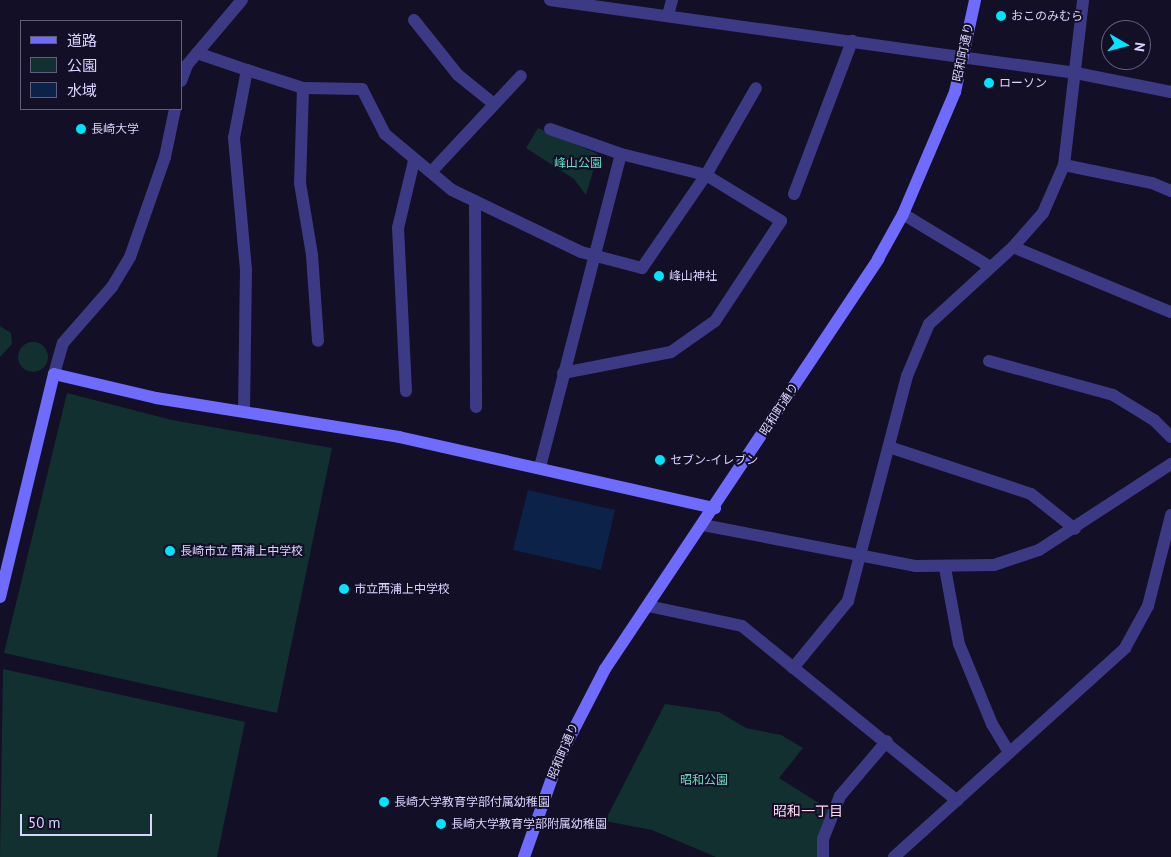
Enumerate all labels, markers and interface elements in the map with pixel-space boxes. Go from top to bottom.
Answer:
place label: おこのみむら [1011,9,1083,23]
marker: おこのみむら [995,10,1007,22]
legend [20,20,182,110]
north arrow [1101,20,1151,70]
street label: 昭和町通り [950,21,976,83]
text: 道路 [67,31,97,50]
text: N [1130,41,1149,53]
text: 公園 [67,56,97,75]
place label: ローソン [999,76,1047,90]
marker: ローソン [983,77,995,89]
text: 水域 [67,81,97,100]
place label: 長崎大学 [91,122,139,136]
marker: 長崎大学 [75,123,87,135]
park label: 峰山公園 [554,156,602,170]
place label: 峰山神社 [669,269,717,283]
marker: 峰山神社 [653,270,665,282]
street label: 昭和町通り [757,380,801,438]
place label: セブン-イレブン [670,453,758,467]
marker: セブン-イレブン [654,454,666,466]
place label: 長崎市立 西浦上中学校 [180,544,303,558]
marker: 長崎市立 西浦上中学校 [164,545,176,557]
place label: 市立西浦上中学校 [354,582,450,596]
marker: 市立西浦上中学校 [338,583,350,595]
street label: 昭和町通り [545,721,581,781]
park label: 昭和公園 [680,773,728,787]
place label: 長崎大学教育学部付属幼稚園 [394,795,550,809]
marker: 長崎大学教育学部付属幼稚園 [378,796,390,808]
district label: 昭和一丁目 [773,803,843,819]
scale bar [22,804,155,836]
text: 50 m [28,813,61,832]
place label: 長崎大学教育学部附属幼稚園 [451,817,607,831]
marker: 長崎大学教育学部附属幼稚園 [435,818,447,830]

